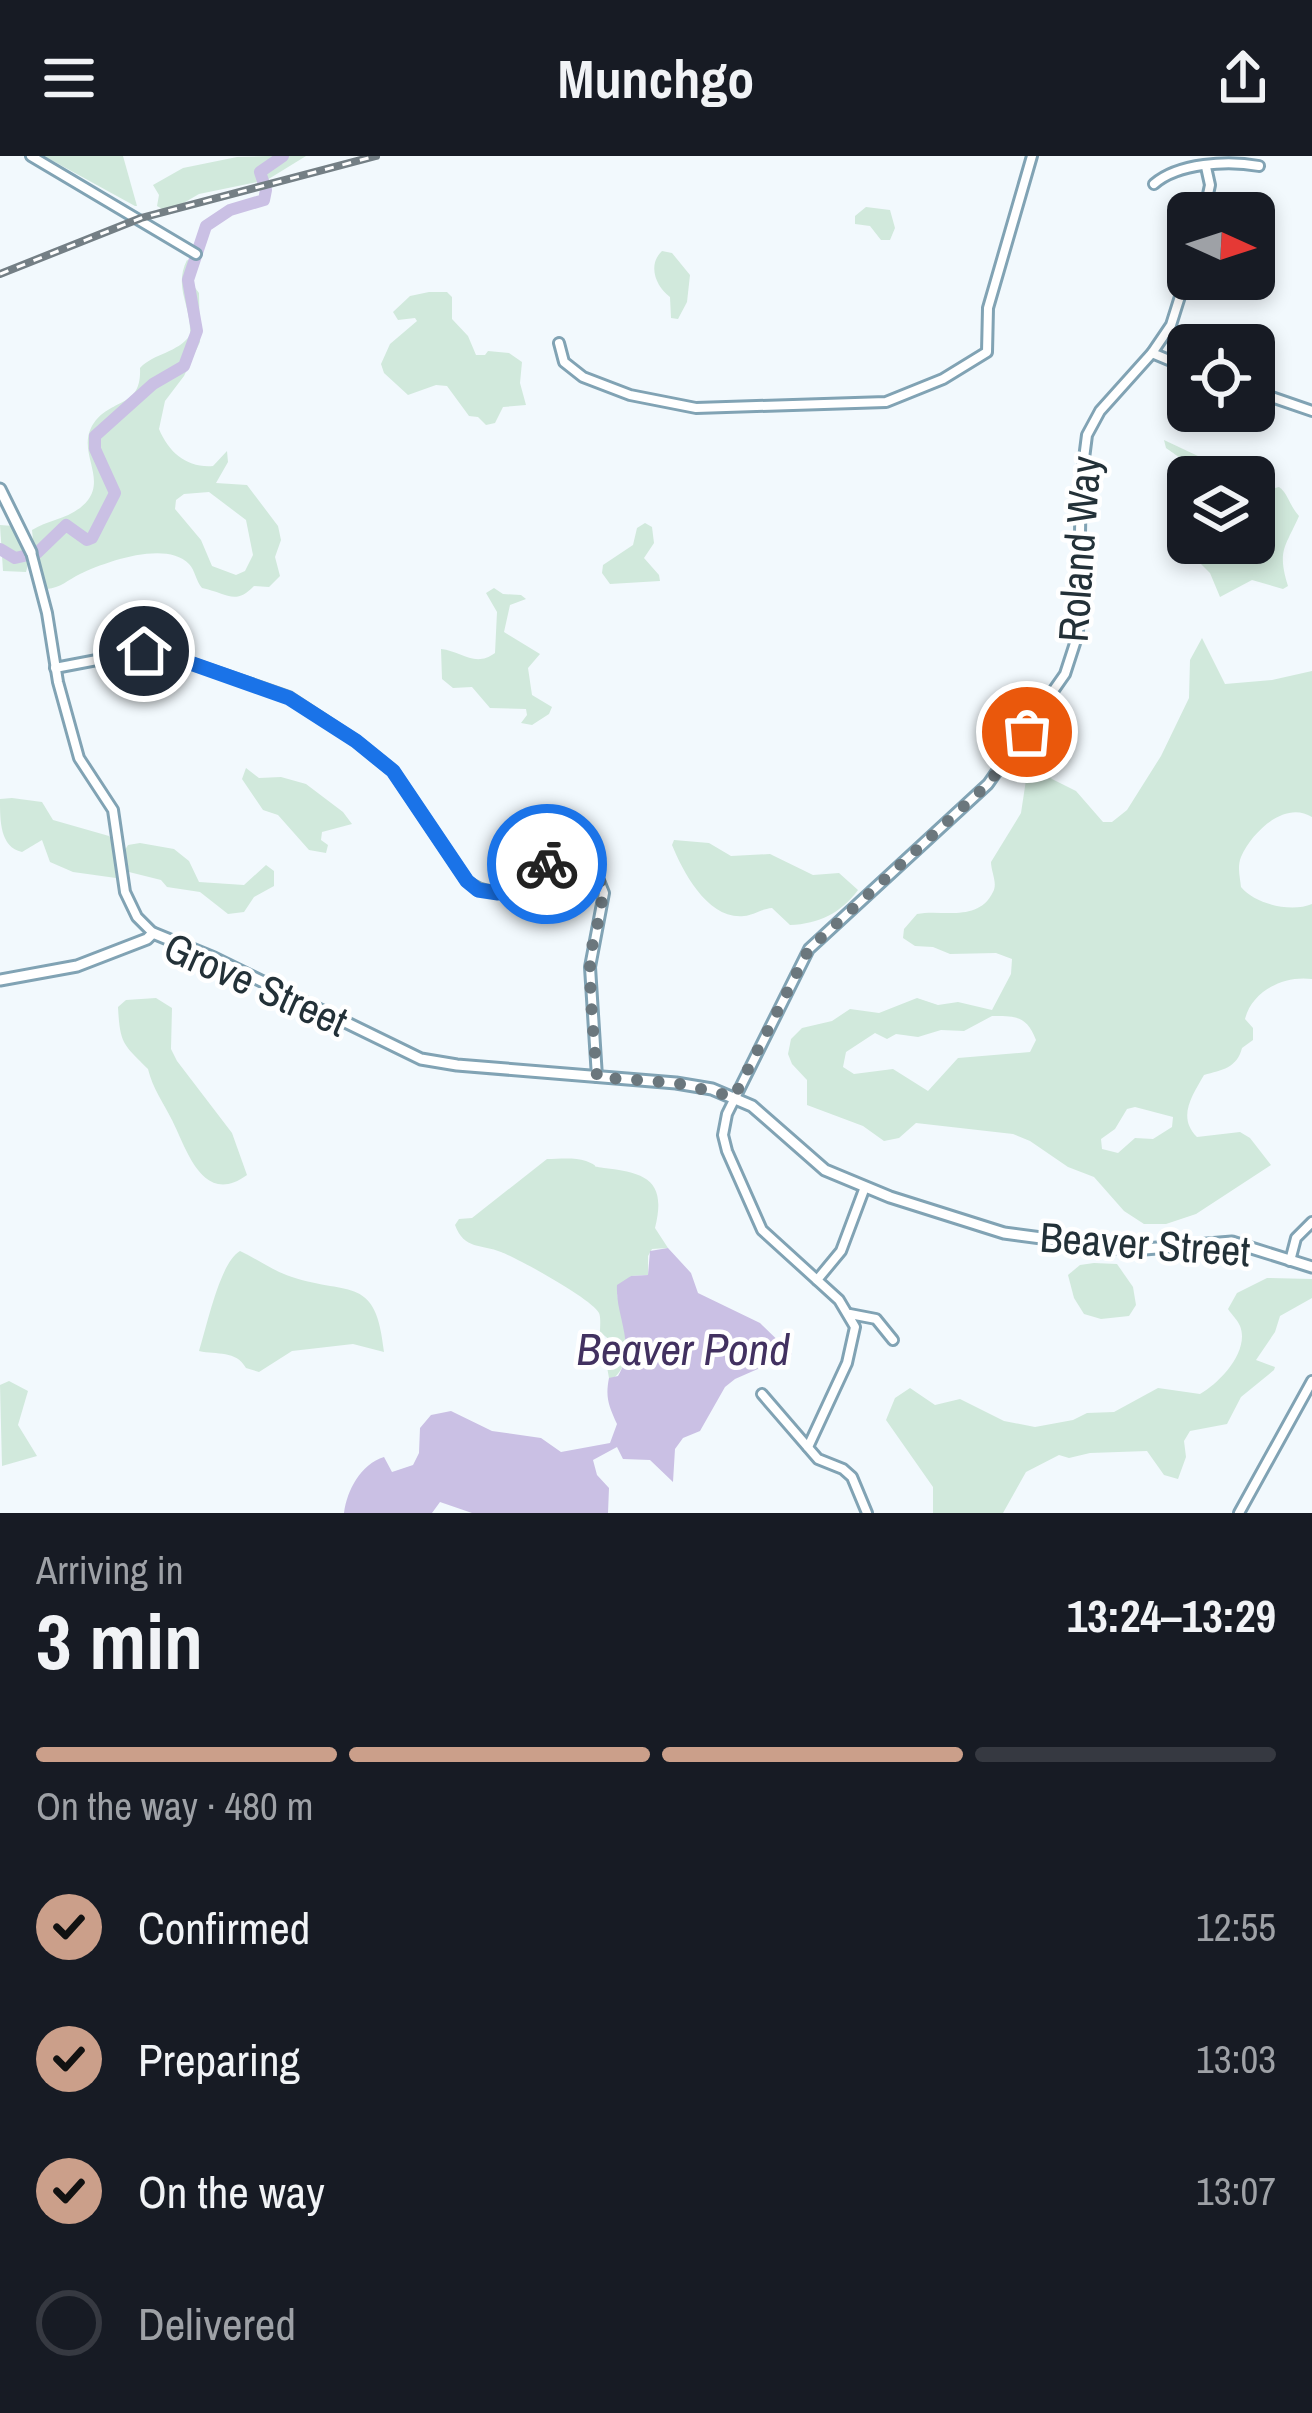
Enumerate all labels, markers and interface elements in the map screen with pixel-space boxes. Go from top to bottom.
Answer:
text: Munchgo [558,42,754,115]
icon: menu [36,45,102,111]
icon: share [1210,45,1276,111]
north arrow [1167,192,1275,300]
map controls [1167,192,1275,564]
button: locate [1167,324,1275,432]
street label: Roland Way [1045,454,1113,644]
button: layers [1167,456,1275,564]
pin [93,600,195,702]
icon: home [111,618,177,684]
pin [976,681,1078,783]
icon: bag [994,699,1060,765]
courier [487,804,607,924]
icon: bike [514,831,580,897]
street label: Grove Street [155,919,357,1049]
street label: Beaver Street [1038,1209,1252,1279]
water label: Beaver Pond [576,1318,790,1379]
text: Arriving in [36,1544,184,1596]
text: 13:24–13:29 [1067,1585,1276,1646]
text: 3 min [36,1588,203,1693]
text: On the way · 480 m [36,1780,313,1832]
icon: check [36,1894,102,1960]
text: Confirmed [138,1897,310,1958]
text: 12:55 [1196,1901,1276,1953]
icon: check [36,2026,102,2092]
text: Preparing [138,2029,300,2090]
text: 13:03 [1196,2033,1276,2085]
icon: check [36,2158,102,2224]
text: On the way [138,2161,325,2222]
text: 13:07 [1196,2165,1276,2217]
text: Delivered [138,2293,296,2354]

